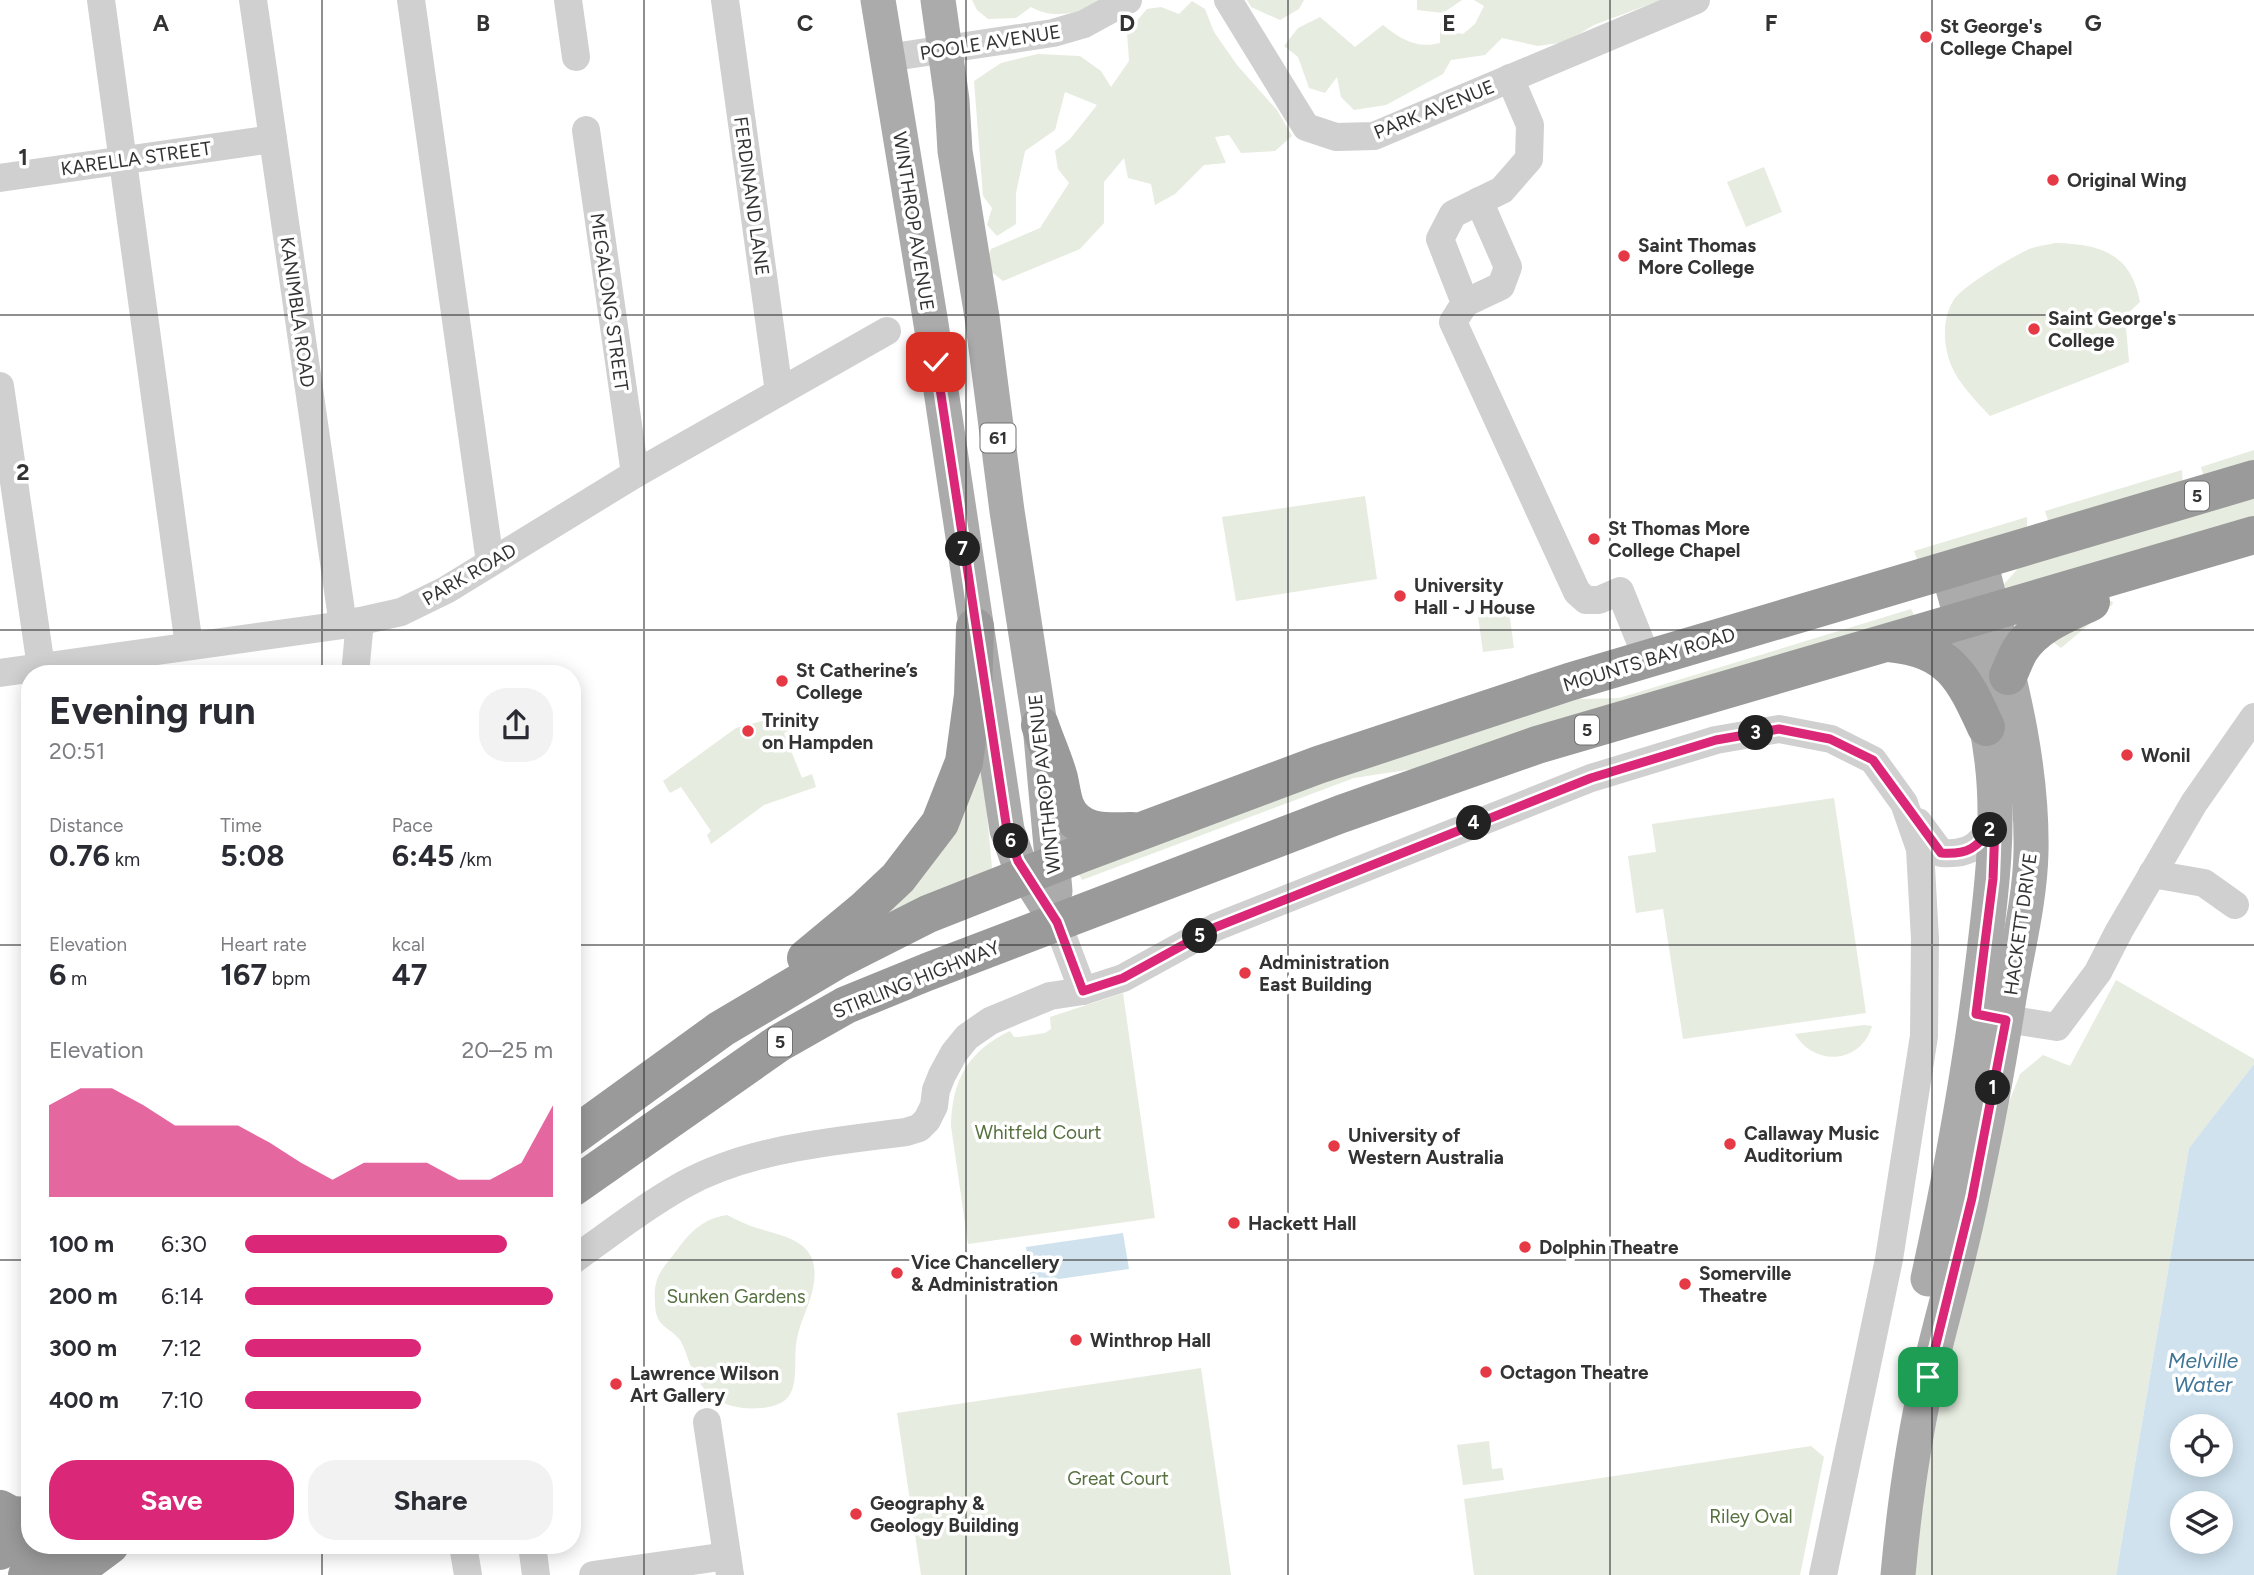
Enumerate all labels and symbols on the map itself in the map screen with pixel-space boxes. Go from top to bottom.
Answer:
text: A [153,9,170,37]
text: B [476,9,490,37]
text: C [797,9,814,37]
text: D [1119,9,1135,37]
text: E [1442,9,1456,37]
text: F [1765,9,1778,37]
text: G [2084,9,2102,37]
place label: St George's College Chapel [1940,15,2073,60]
street label: POOLE AVENUE [918,20,1062,65]
marker: St George's College Chapel [1918,29,1934,45]
street label: PARK AVENUE [1371,75,1498,144]
street label: FERDINAND LANE [729,115,774,277]
street label: WINTHROP AVENUE [888,130,939,312]
street label: KARELLA STREET [59,136,213,180]
text: 1 [18,143,28,171]
place label: Original Wing [2067,169,2187,192]
marker: Original Wing [2045,172,2061,188]
street label: MEGALONG STREET [586,212,633,393]
place label: Saint Thomas More College [1638,234,1756,279]
street label: KANIMBLA ROAD [276,235,319,389]
marker: Saint Thomas More College [1616,248,1632,264]
place label: Saint George's College [2048,307,2176,352]
marker: Saint George's College [2026,321,2042,337]
pin [906,332,966,392]
road number: 61 [981,424,1016,452]
text: 2 [16,458,30,486]
road number: 5 [2185,482,2209,510]
place label: St Thomas More College Chapel [1608,517,1750,562]
marker: St Thomas More College Chapel [1586,531,1602,547]
pin: 7 [946,532,981,566]
street label: PARK ROAD [418,538,520,611]
place label: University Hall - J House [1414,574,1535,619]
marker: University Hall - J House [1392,588,1408,604]
street label: MOUNTS BAY ROAD [1560,622,1738,697]
place label: St Catherine’s College [796,659,918,704]
marker: St Catherine’s College [774,673,790,689]
street label: WINTHROP AVENUE [1024,693,1065,875]
place label: Trinity on Hampden [762,709,873,754]
road number: 5 [1575,716,1599,744]
pin: 3 [1738,716,1774,750]
marker: Trinity on Hampden [740,723,756,739]
place label: Wonil [2141,744,2190,767]
marker: Wonil [2119,747,2135,763]
pin: 4 [1456,806,1492,840]
pin: 2 [1972,812,2008,848]
pin: 6 [993,824,1028,858]
street label: HACKETT DRIVE [1999,851,2042,997]
pin: 5 [1182,918,1218,954]
street label: STIRLING HIGHWAY [829,935,1003,1023]
place label: Administration East Building [1259,951,1389,996]
marker: Administration East Building [1237,965,1253,981]
road number: 5 [768,1028,792,1056]
pin: 1 [1976,1070,2010,1106]
park label: Whitfeld Court [975,1121,1101,1144]
place label: Callaway Music Auditorium [1744,1122,1879,1167]
place label: University of Western Australia [1348,1124,1504,1169]
marker: Callaway Music Auditorium [1722,1136,1738,1152]
marker: University of Western Australia [1326,1138,1342,1154]
place label: Hackett Hall [1248,1212,1357,1235]
marker: Hackett Hall [1226,1215,1242,1231]
place label: Dolphin Theatre [1539,1236,1679,1259]
marker: Dolphin Theatre [1517,1239,1533,1255]
place label: Vice Chancellery & Administration [911,1251,1060,1296]
place label: Somerville Theatre [1699,1262,1792,1307]
marker: Vice Chancellery & Administration [889,1265,905,1281]
marker: Somerville Theatre [1677,1276,1693,1292]
park label: Sunken Gardens [666,1285,806,1308]
place label: Winthrop Hall [1090,1329,1211,1352]
marker: Winthrop Hall [1068,1332,1084,1348]
pin [1898,1347,1958,1407]
water label: Melville Water [2168,1348,2239,1397]
place label: Octagon Theatre [1500,1361,1649,1384]
place label: Lawrence Wilson Art Gallery [630,1362,779,1407]
marker: Octagon Theatre [1478,1364,1494,1380]
marker: Lawrence Wilson Art Gallery [608,1376,624,1392]
park label: Great Court [1067,1467,1169,1490]
place label: Geography & Geology Building [870,1492,1019,1537]
park label: Riley Oval [1709,1505,1793,1528]
marker: Geography & Geology Building [848,1506,864,1522]

